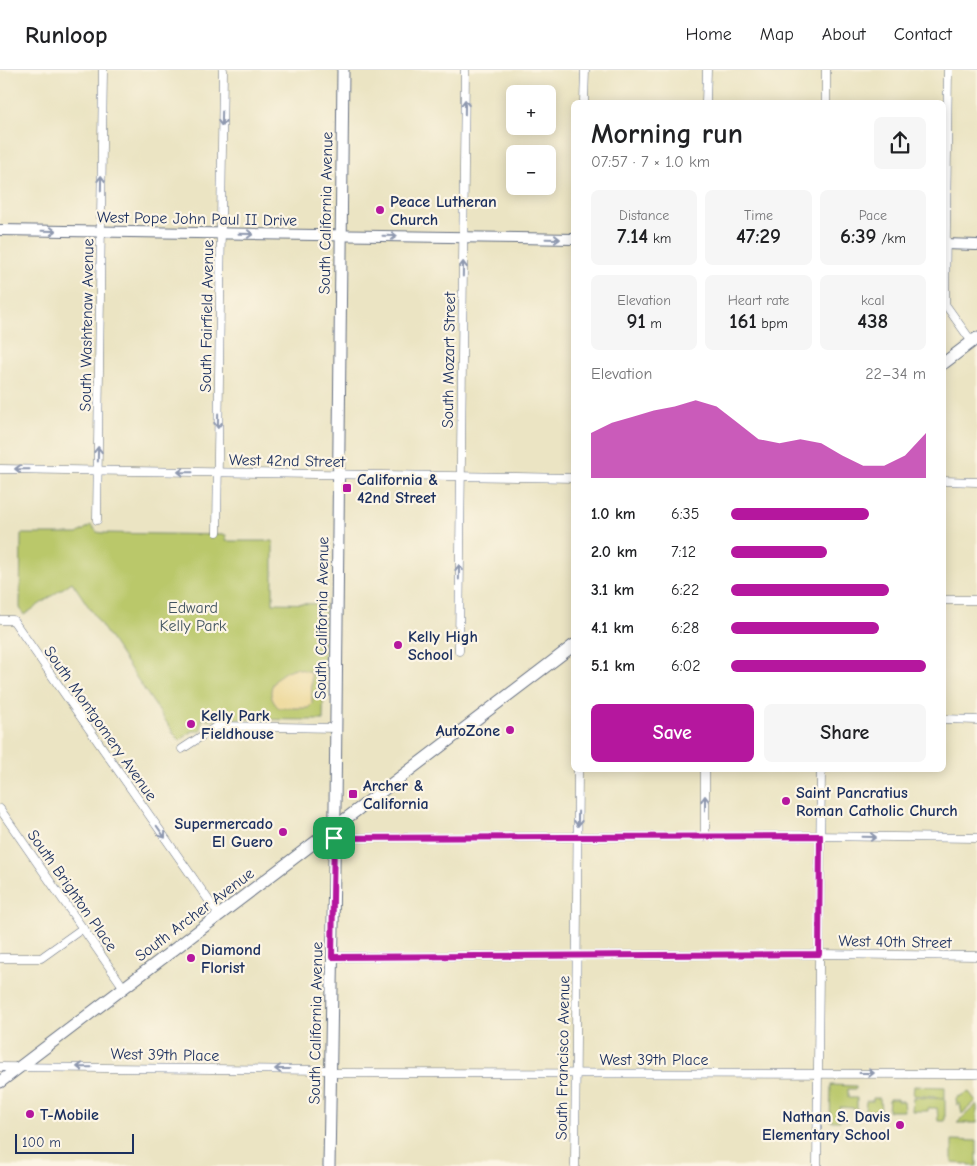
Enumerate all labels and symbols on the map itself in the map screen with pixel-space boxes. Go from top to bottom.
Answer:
one-way arrow [460,99,470,115]
one-way arrow [217,110,227,126]
street label: South California Avenue [316,131,336,295]
one-way arrow [97,175,106,191]
place label: Peace Lutheran Church [390,193,497,229]
marker: Peace Lutheran Church [374,204,386,216]
street label: West Pope John Paul II Drive [97,208,297,230]
one-way arrow [40,226,56,236]
one-way arrow [238,229,254,239]
one-way arrow [382,231,398,241]
one-way arrow [544,234,560,244]
street label: South Washtenaw Avenue [76,238,98,412]
street label: South Fairfield Avenue [197,240,217,393]
one-way arrow [458,261,468,278]
street label: South Mozart Street [439,291,459,428]
one-way arrow [214,413,223,429]
one-way arrow [93,446,103,462]
street label: West 42nd Street [229,451,346,471]
one-way arrow [15,465,31,474]
one-way arrow [177,467,194,477]
place label: California & 42nd Street [357,471,438,507]
marker: California & 42nd Street [341,482,353,494]
street label: South California Avenue [312,536,332,700]
one-way arrow [455,564,464,580]
park label: Edward Kelly Park [159,599,227,635]
place label: Kelly High School [408,628,478,664]
marker: Kelly High School [392,639,404,651]
street label: South Montgomery Avenue [40,643,160,804]
place label: Kelly Park Fieldhouse [201,707,274,743]
marker: Kelly Park Fieldhouse [185,718,197,730]
place label: AutoZone [436,722,500,740]
marker: AutoZone [504,724,516,736]
place label: Archer & California [363,777,429,813]
place label: Saint Pancratius Roman Catholic Church [796,784,958,820]
marker: Archer & California [347,788,359,800]
marker: Saint Pancratius Roman Catholic Church [780,795,792,807]
one-way arrow [700,796,710,812]
one-way arrow [573,810,583,826]
place label: Supermercado El Guero [175,815,273,851]
pin [313,817,355,859]
one-way arrow [156,825,166,839]
street label: South Brighton Place [23,826,121,955]
marker: Supermercado El Guero [277,826,289,838]
one-way arrow [860,832,877,842]
street label: South Archer Avenue [132,864,257,965]
street label: West 40th Street [838,932,952,952]
place label: Diamond Florist [201,941,261,977]
street label: South California Avenue [306,941,326,1105]
marker: Diamond Florist [185,952,197,964]
street label: South Francisco Avenue [553,976,573,1140]
street label: West 39th Place [110,1045,220,1065]
street label: West 39th Place [600,1051,708,1069]
one-way arrow [76,1062,92,1072]
one-way arrow [274,1064,290,1074]
one-way arrow [858,1068,875,1078]
place label: T-Mobile [40,1106,99,1124]
marker: T-Mobile [24,1108,36,1120]
place label: Nathan S. Davis Elementary School [762,1108,890,1144]
marker: Nathan S. Davis Elementary School [894,1119,906,1131]
scale bar [15,1131,134,1154]

